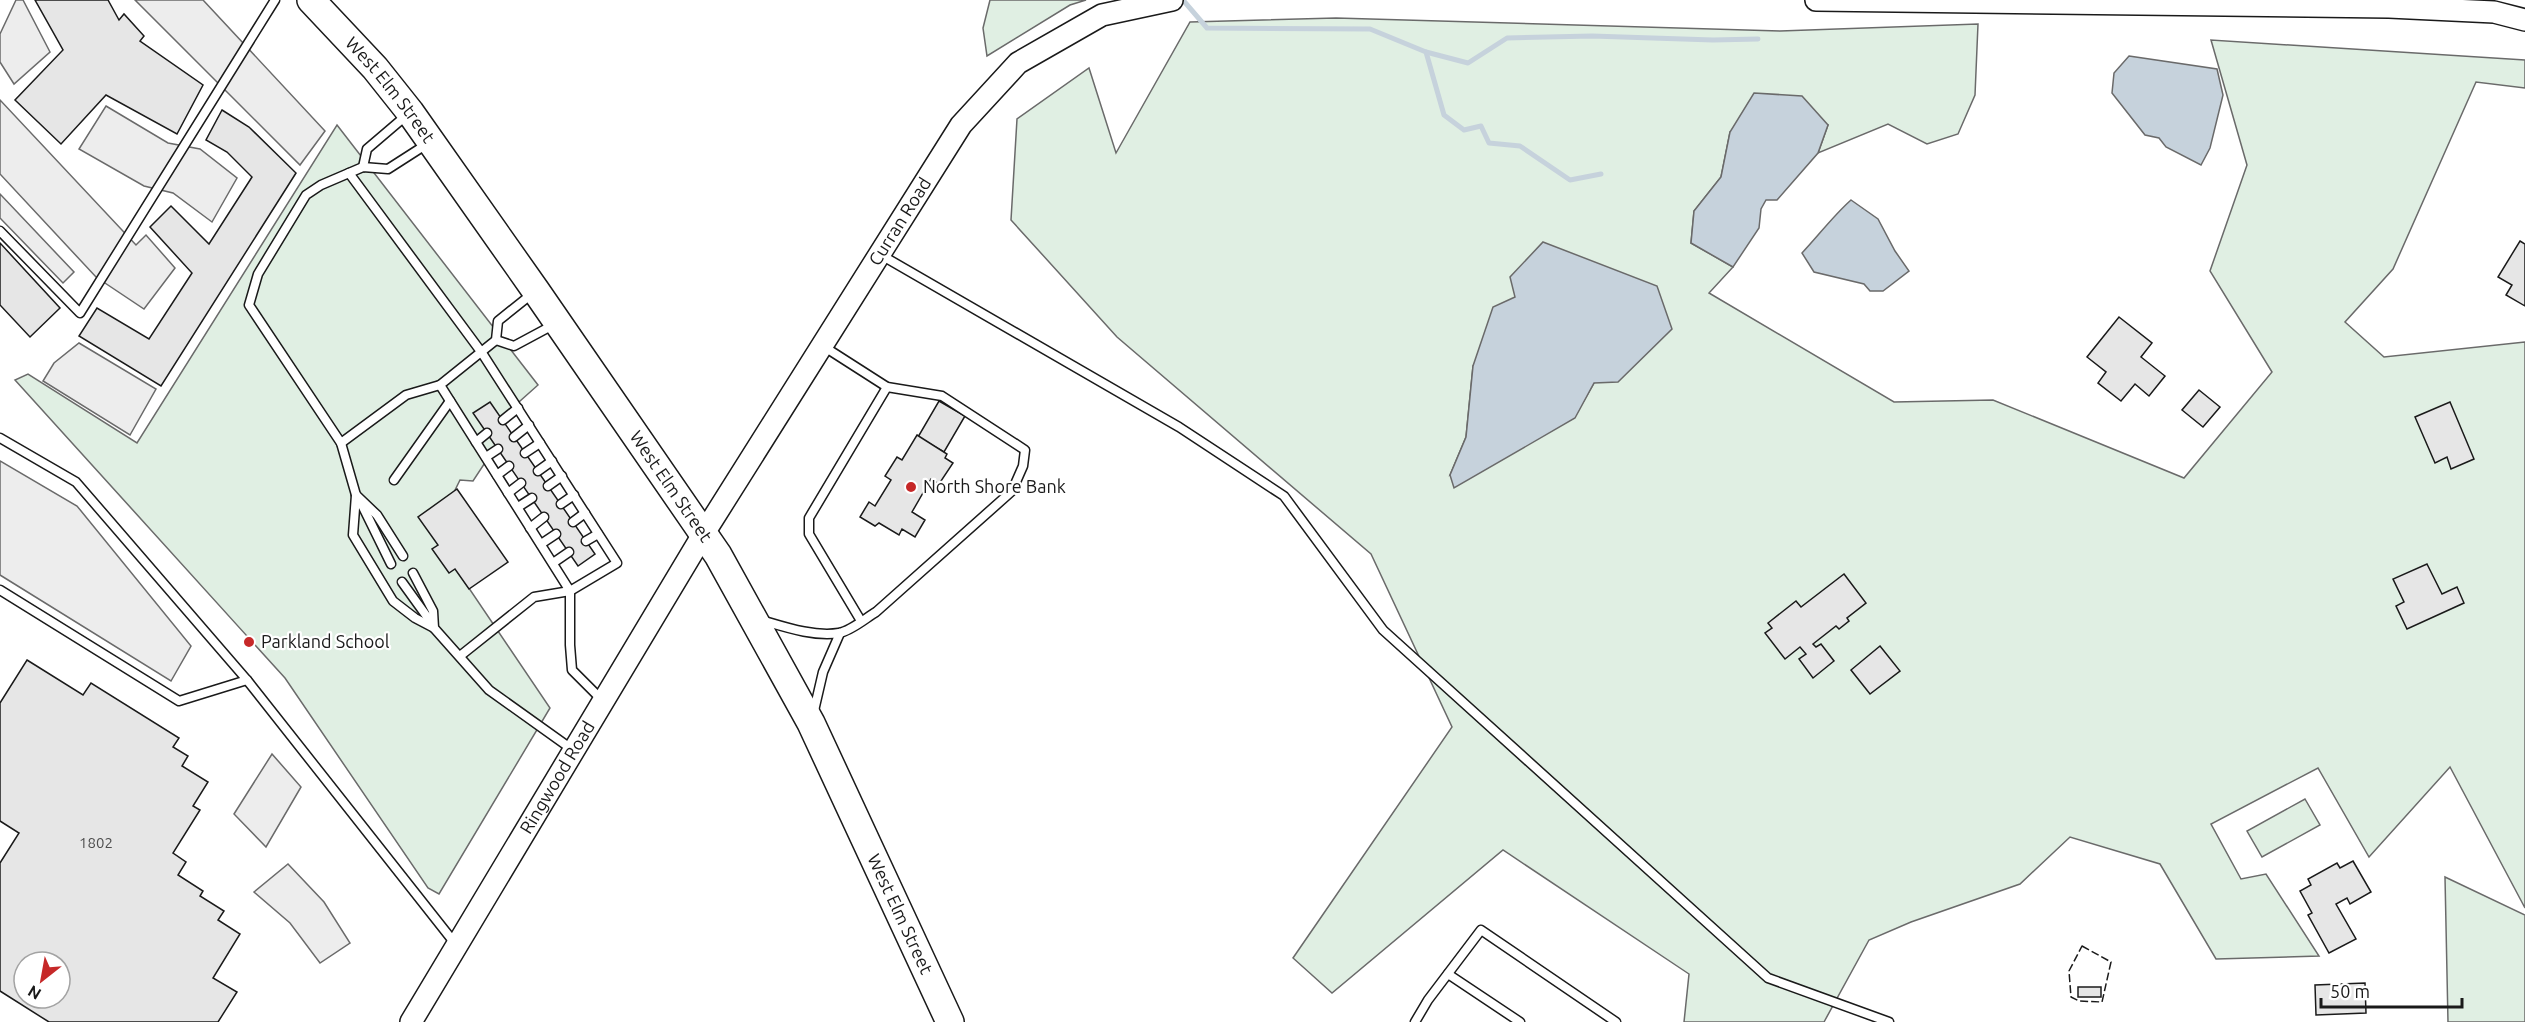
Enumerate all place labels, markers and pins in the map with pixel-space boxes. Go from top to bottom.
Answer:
place label: North Shore Bank [923,476,1066,496]
marker: North Shore Bank [904,480,918,494]
place label: Parkland School [261,631,390,651]
marker: Parkland School [242,635,256,649]

